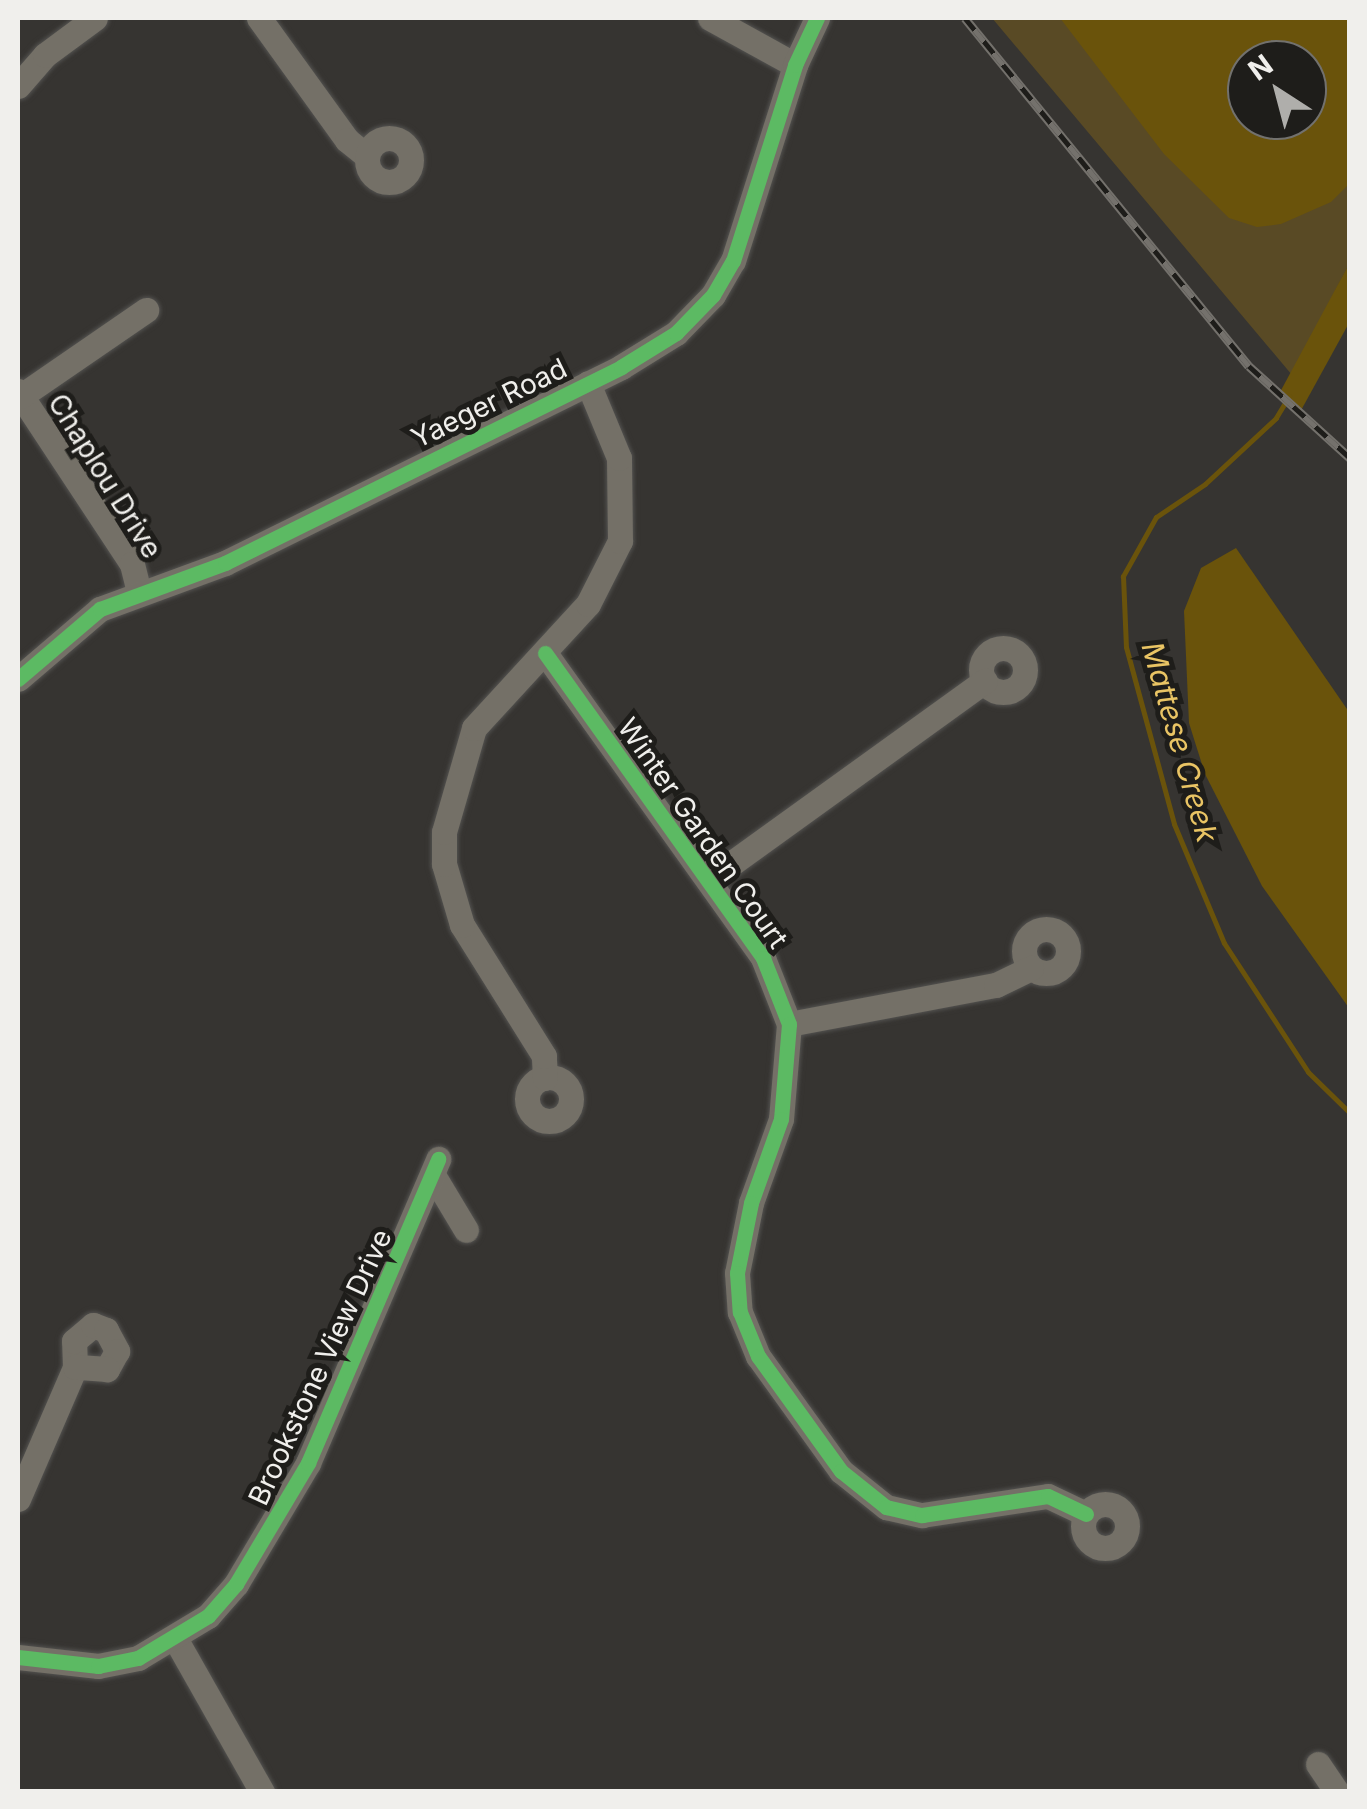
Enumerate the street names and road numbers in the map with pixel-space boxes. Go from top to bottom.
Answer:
street label: Yaeger Road [406,351,572,455]
street label: Chaplou Drive [41,388,169,564]
street label: Winter Garden Court [611,712,795,954]
street label: Brookstone View Drive [241,1224,399,1510]

